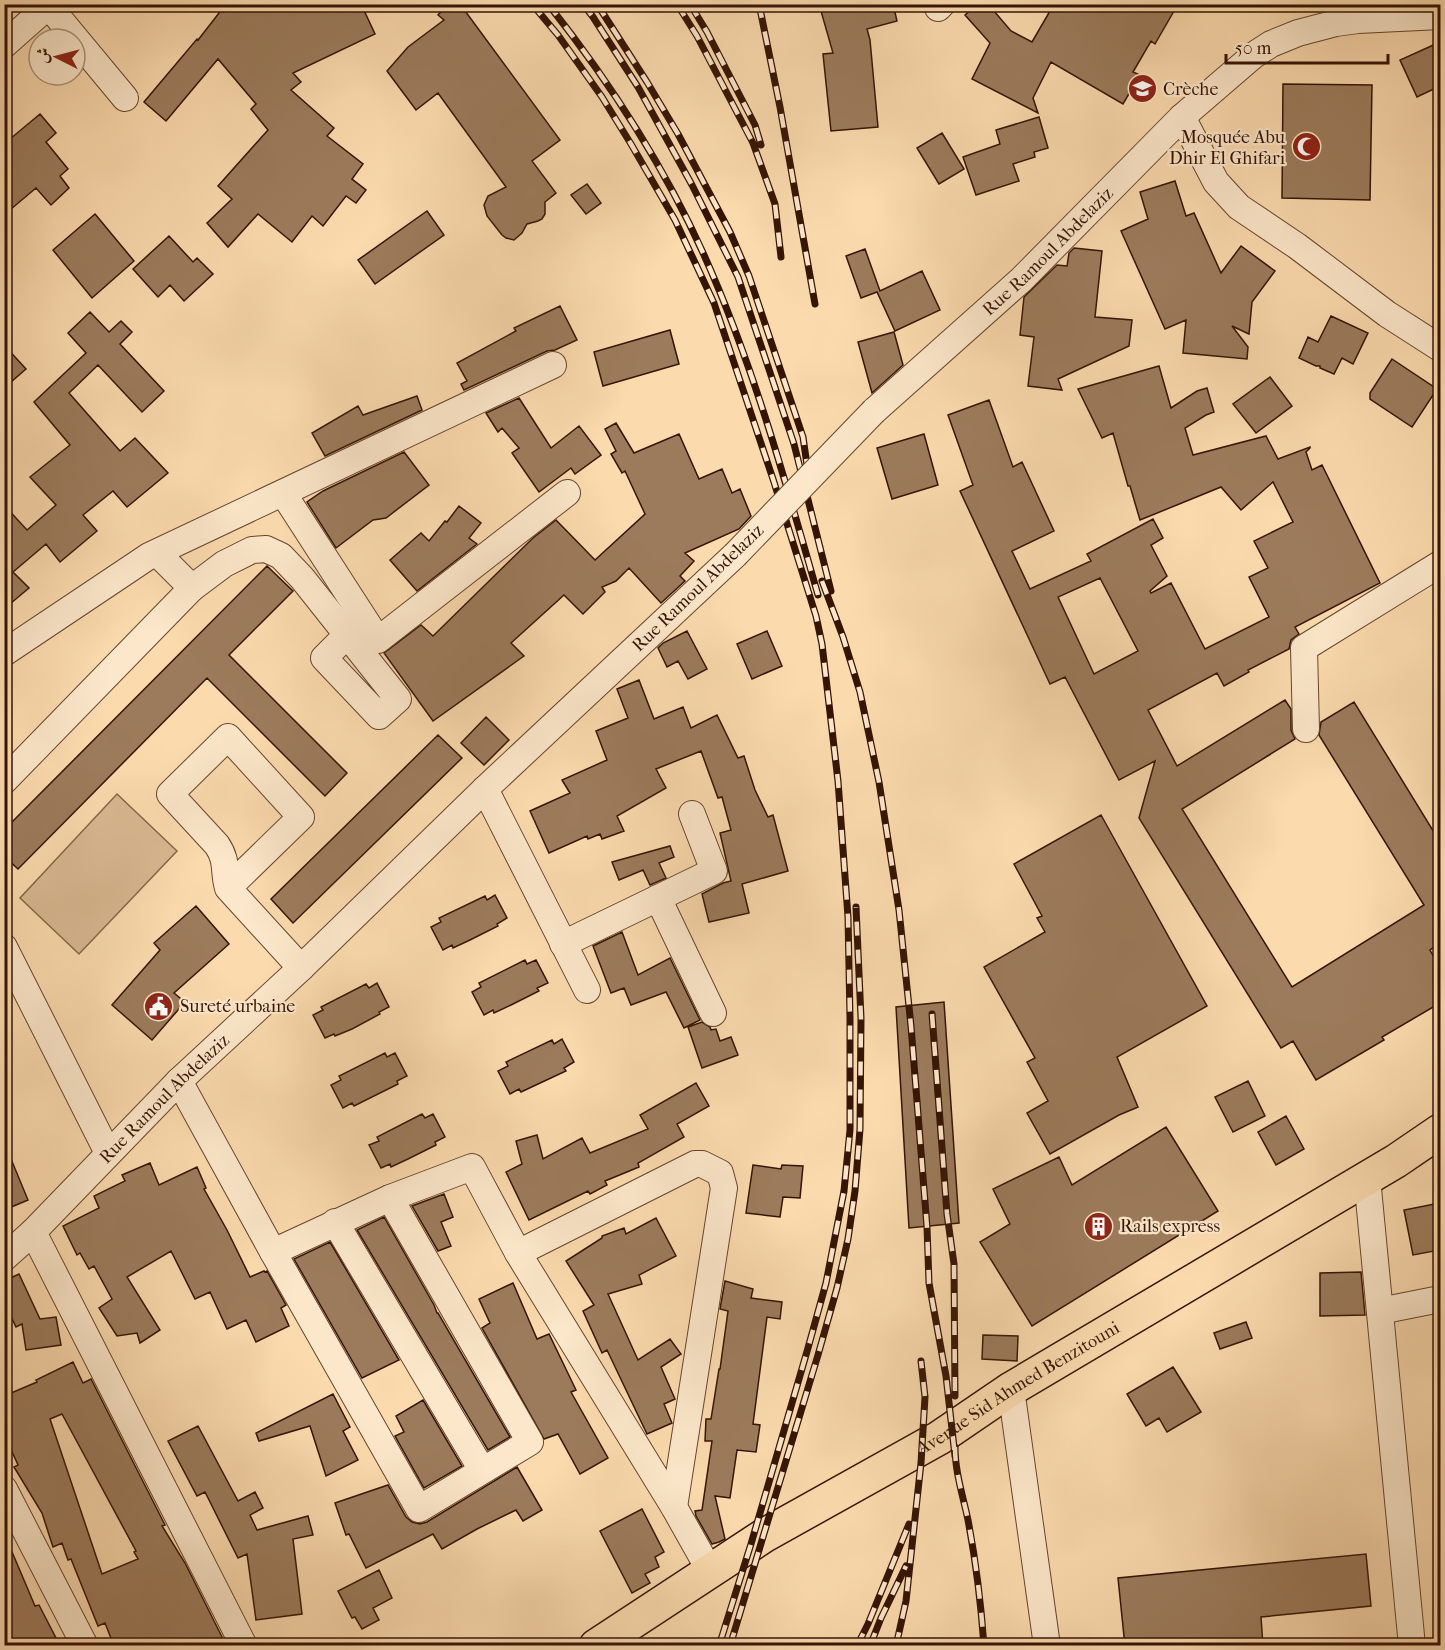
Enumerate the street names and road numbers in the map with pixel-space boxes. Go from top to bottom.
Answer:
street label: Rue Ramoul Abdelaziz [978,183,1117,320]
street label: Rue Ramoul Abdelaziz [628,520,768,656]
street label: Rue Ramoul Abdelaziz [95,1030,233,1168]
street label: Avenue Sid Ahmed Benzitouni [912,1316,1124,1459]

